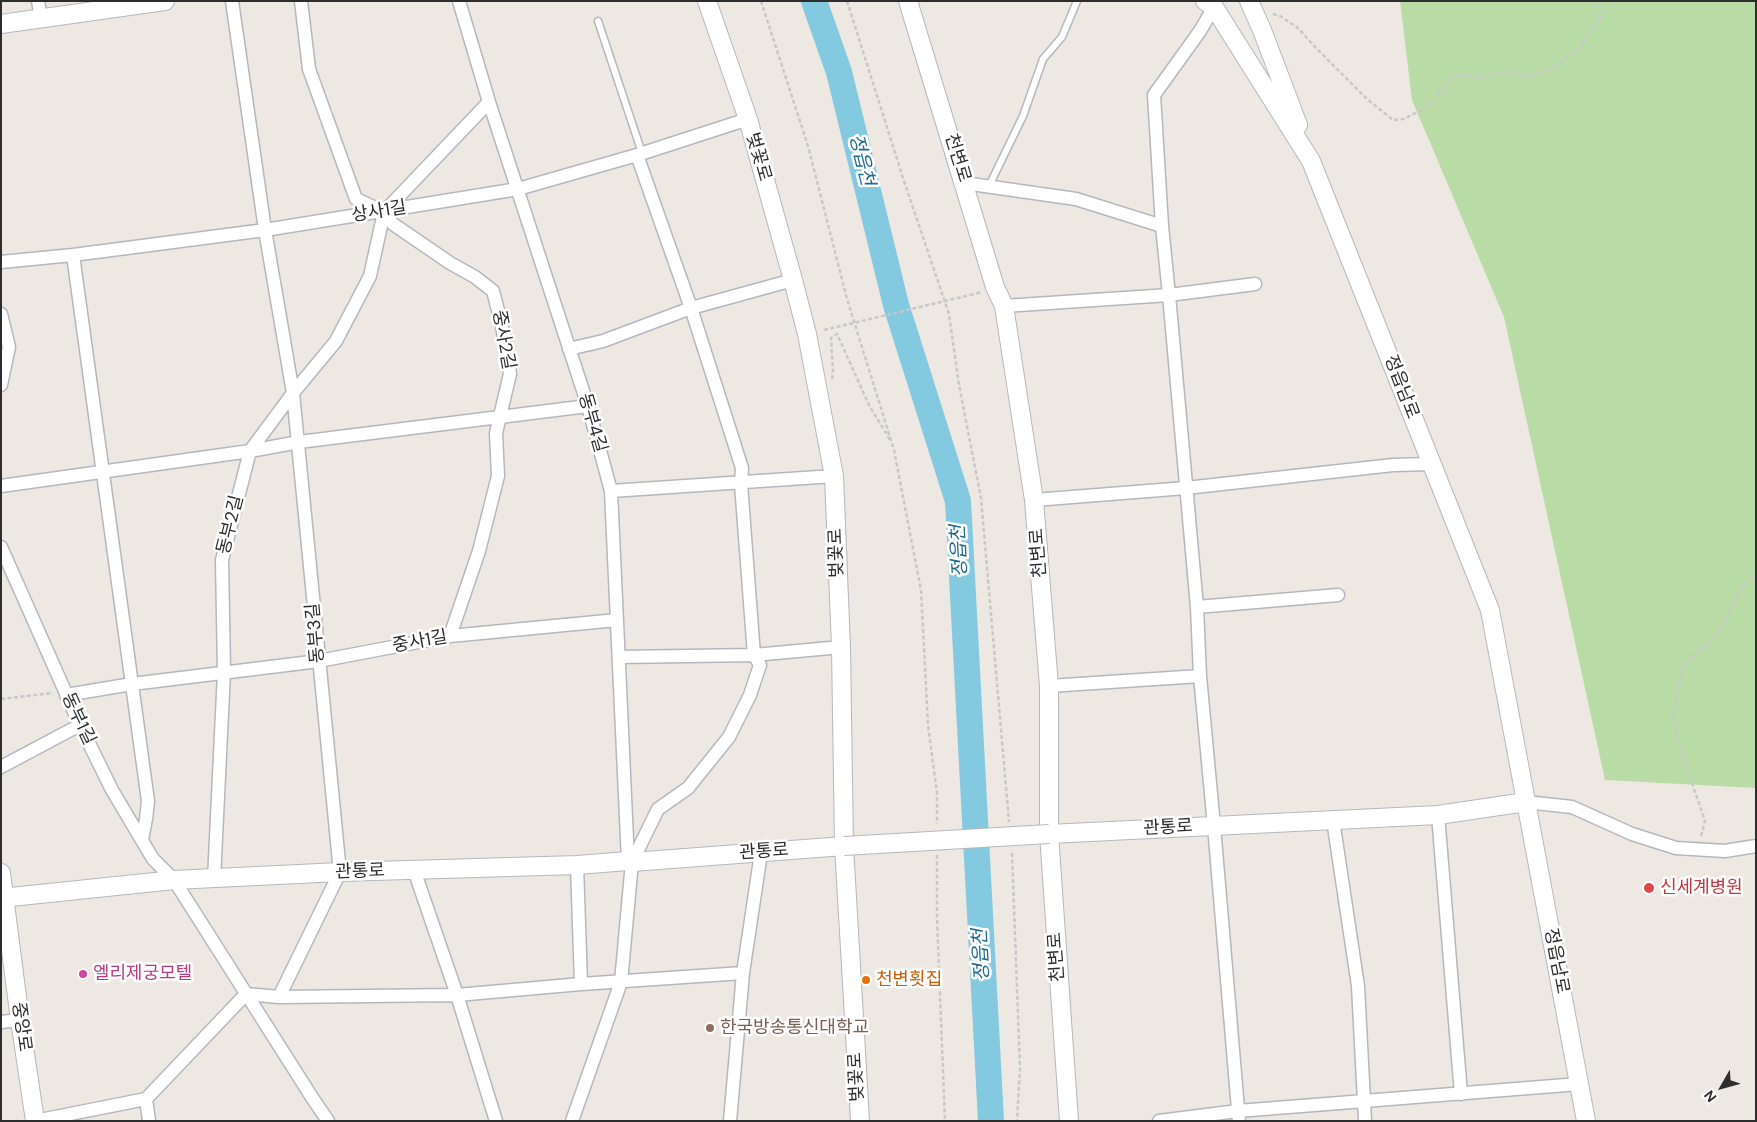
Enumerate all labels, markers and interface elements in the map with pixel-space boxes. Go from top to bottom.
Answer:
street label: 벚꽃로 [741,130,775,184]
street label: 천변로 [939,131,975,185]
water label: 정읍천 [844,132,878,188]
street label: 상사1길 [350,197,408,227]
street label: 중사2길 [487,309,519,371]
street label: 정읍남로 [1379,352,1423,422]
street label: 동부4길 [573,391,611,455]
street label: 동부2길 [213,493,249,557]
water label: 정읍천 [947,524,973,578]
street label: 천변로 [1026,527,1052,579]
street label: 벚꽃로 [825,528,849,578]
street label: 동부3길 [303,602,329,664]
street label: 중사1길 [391,627,449,657]
street label: 동부1길 [57,689,99,749]
street label: 관통로 [1143,816,1193,840]
street label: 관통로 [738,839,790,865]
street label: 관통로 [335,860,385,884]
place label: 신세계병원 [1660,877,1743,899]
marker: 신세계병원 [1642,881,1656,895]
street label: 정읍남로 [1539,926,1573,996]
water label: 정읍천 [969,928,995,982]
street label: 천변로 [1044,931,1070,983]
place label: 엘리제궁모텔 [93,963,192,985]
marker: 엘리제궁모텔 [77,968,89,980]
place label: 천변횟집 [876,969,942,991]
marker: 천변횟집 [860,974,872,986]
street label: 중앙로 [7,1001,35,1053]
place label: 한국방송통신대학교 [720,1017,869,1039]
marker: 한국방송통신대학교 [704,1022,716,1034]
street label: 벚꽃로 [845,1052,869,1102]
north arrow [1697,1062,1747,1112]
text: N [1700,1087,1720,1106]

